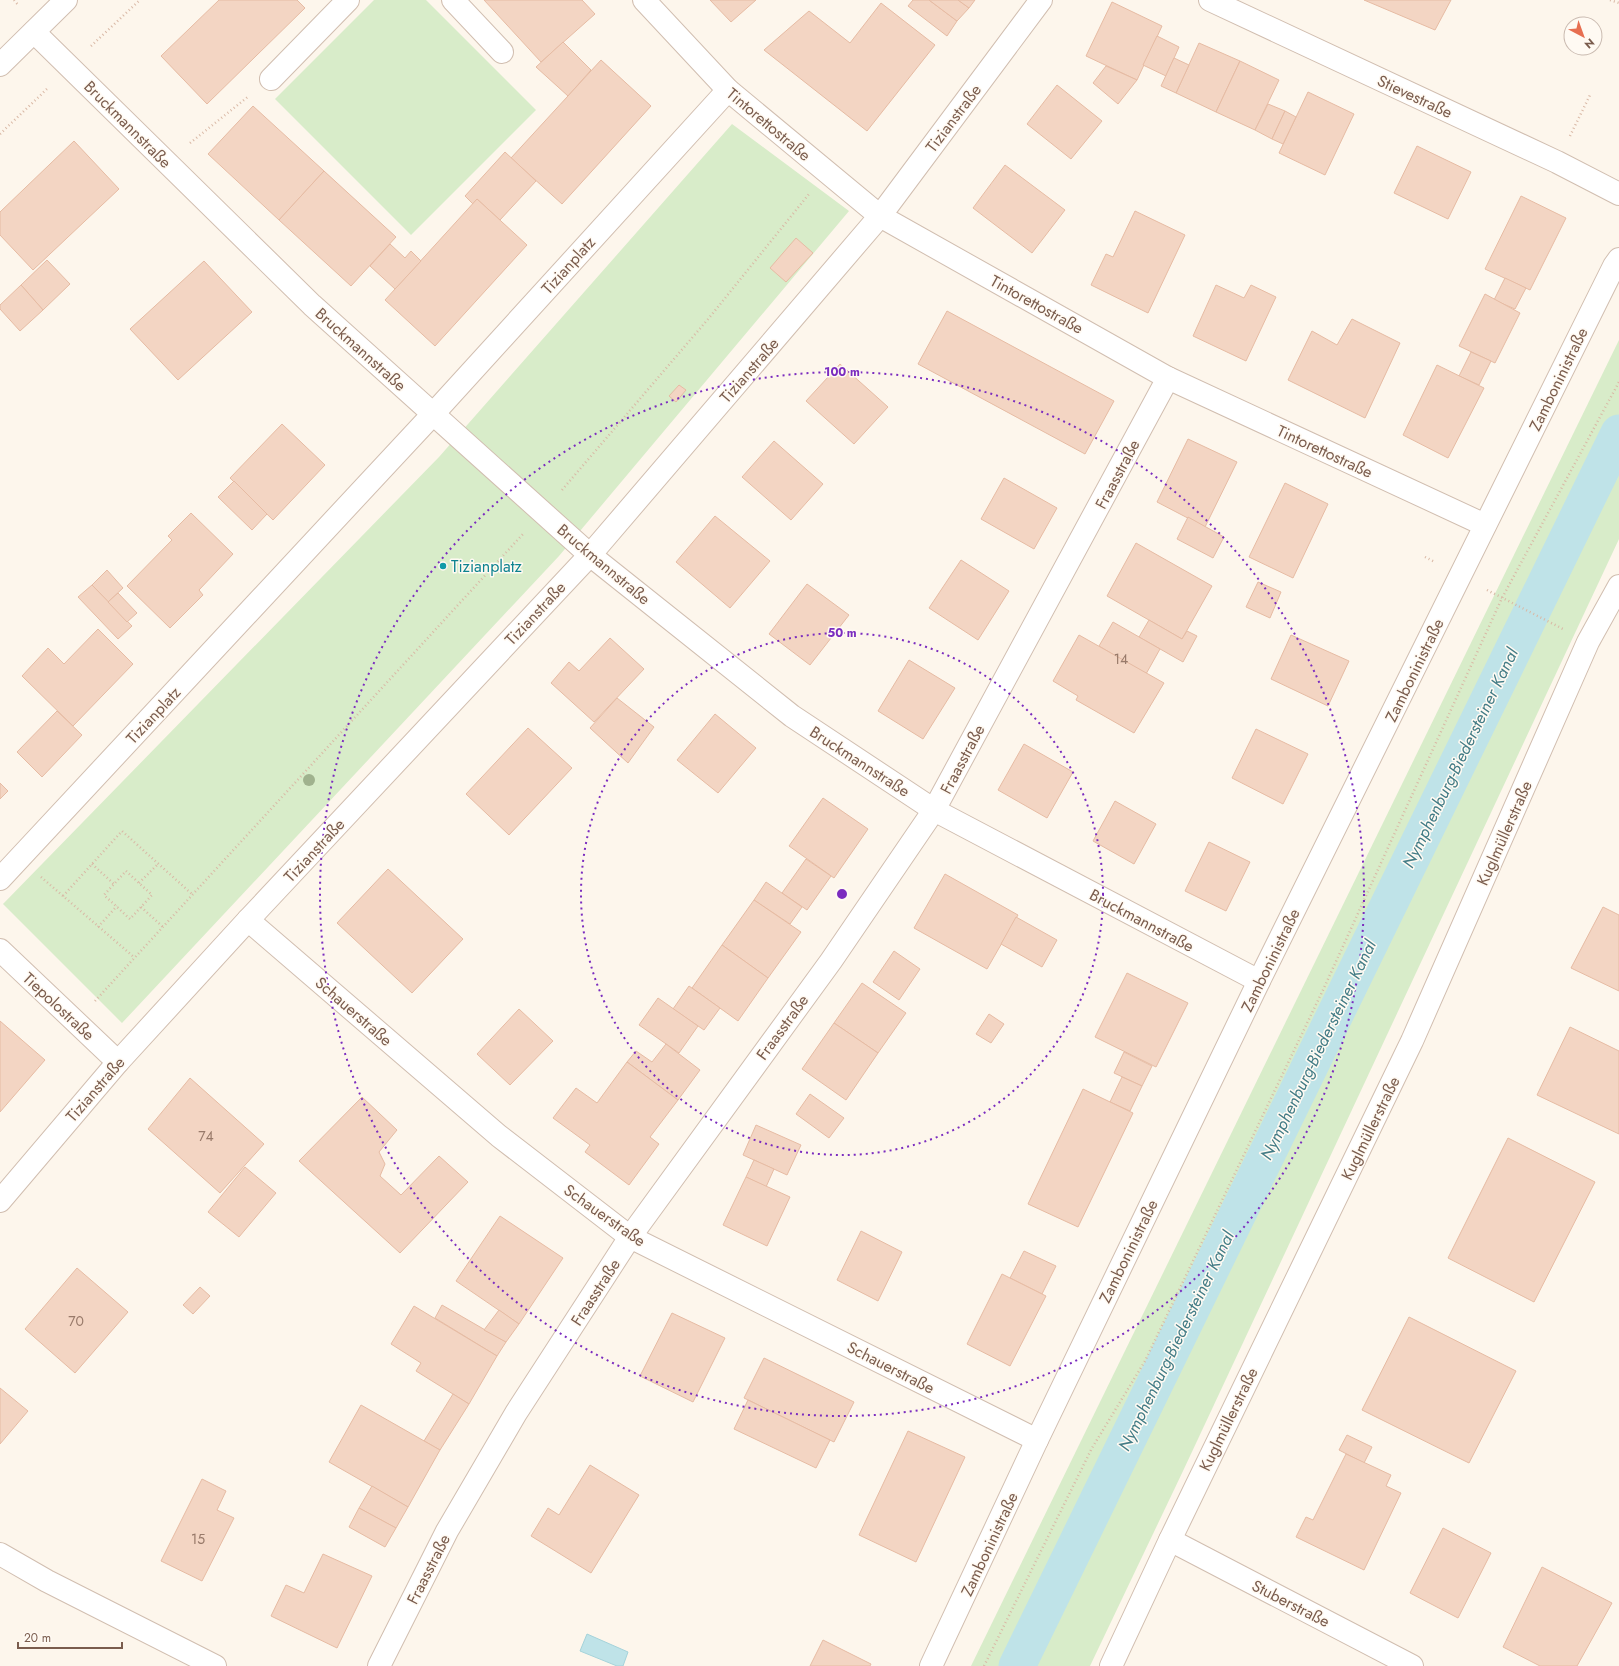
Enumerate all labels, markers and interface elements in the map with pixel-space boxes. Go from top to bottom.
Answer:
north arrow [1563,16,1603,56]
text: N [1581,35,1598,52]
street label: Stievestraße [1373,69,1456,124]
street label: Bruckmannstraße [79,75,177,173]
street label: Tizianstraße [920,79,987,157]
street label: Tintorettostraße [722,82,816,166]
street label: Tizianplatz [536,231,601,299]
street label: Tintorettostraße [986,269,1087,340]
street label: Bruckmannstraße [310,302,411,396]
street label: Zamboninistraße [1523,324,1593,435]
street label: Tizianstraße [714,333,784,408]
text: 100 m [824,363,860,381]
street label: Tintorettostraße [1273,419,1376,484]
street label: Fraasstraße [1090,435,1145,513]
street label: Bruckmannstraße [552,519,655,610]
place label: Tizianplatz [451,555,523,578]
marker: Tizianplatz [438,561,448,571]
street label: Tizianstraße [500,576,571,650]
street label: Zamboninistraße [1379,615,1449,726]
text: 50 m [827,624,857,642]
water label: Nymphenburg-Biedersteiner Kanal [1396,643,1524,872]
house number: 14 [1114,649,1128,669]
street label: Tizianplatz [121,681,186,749]
street label: Bruckmannstraße [805,720,914,802]
street label: Fraasstraße [935,720,990,798]
street label: Kuglmüllerstraße [1471,777,1538,889]
street label: Tizianstraße [279,813,350,887]
street label: Bruckmannstraße [1085,883,1198,958]
centre of rings [835,887,849,901]
street label: Zamboninistraße [1235,905,1305,1016]
water label: Nymphenburg-Biedersteiner Kanal [1254,935,1382,1164]
street label: Tiepolostraße [18,967,100,1046]
street label: Schauerstraße [310,971,397,1051]
street label: Fraasstraße [751,990,814,1065]
street label: Tizianstraße [60,1052,130,1127]
street label: Kuglmüllerstraße [1335,1073,1405,1184]
house number: 74 [198,1126,214,1146]
street label: Schauerstraße [559,1179,650,1252]
street label: Zamboninistraße [1093,1196,1163,1307]
water label: Nymphenburg-Biedersteiner Kanal [1112,1226,1240,1455]
street label: Fraasstraße [565,1254,626,1330]
house number: 70 [68,1311,84,1331]
street label: Schauerstraße [843,1336,938,1399]
street label: Kuglmüllerstraße [1193,1364,1263,1475]
street label: Zamboninistraße [955,1488,1024,1600]
house number: 15 [191,1529,205,1549]
street label: Fraasstraße [401,1530,456,1608]
street label: Stuberstraße [1248,1574,1334,1633]
scale bar [18,1624,122,1650]
text: 20 m [24,1629,51,1647]

